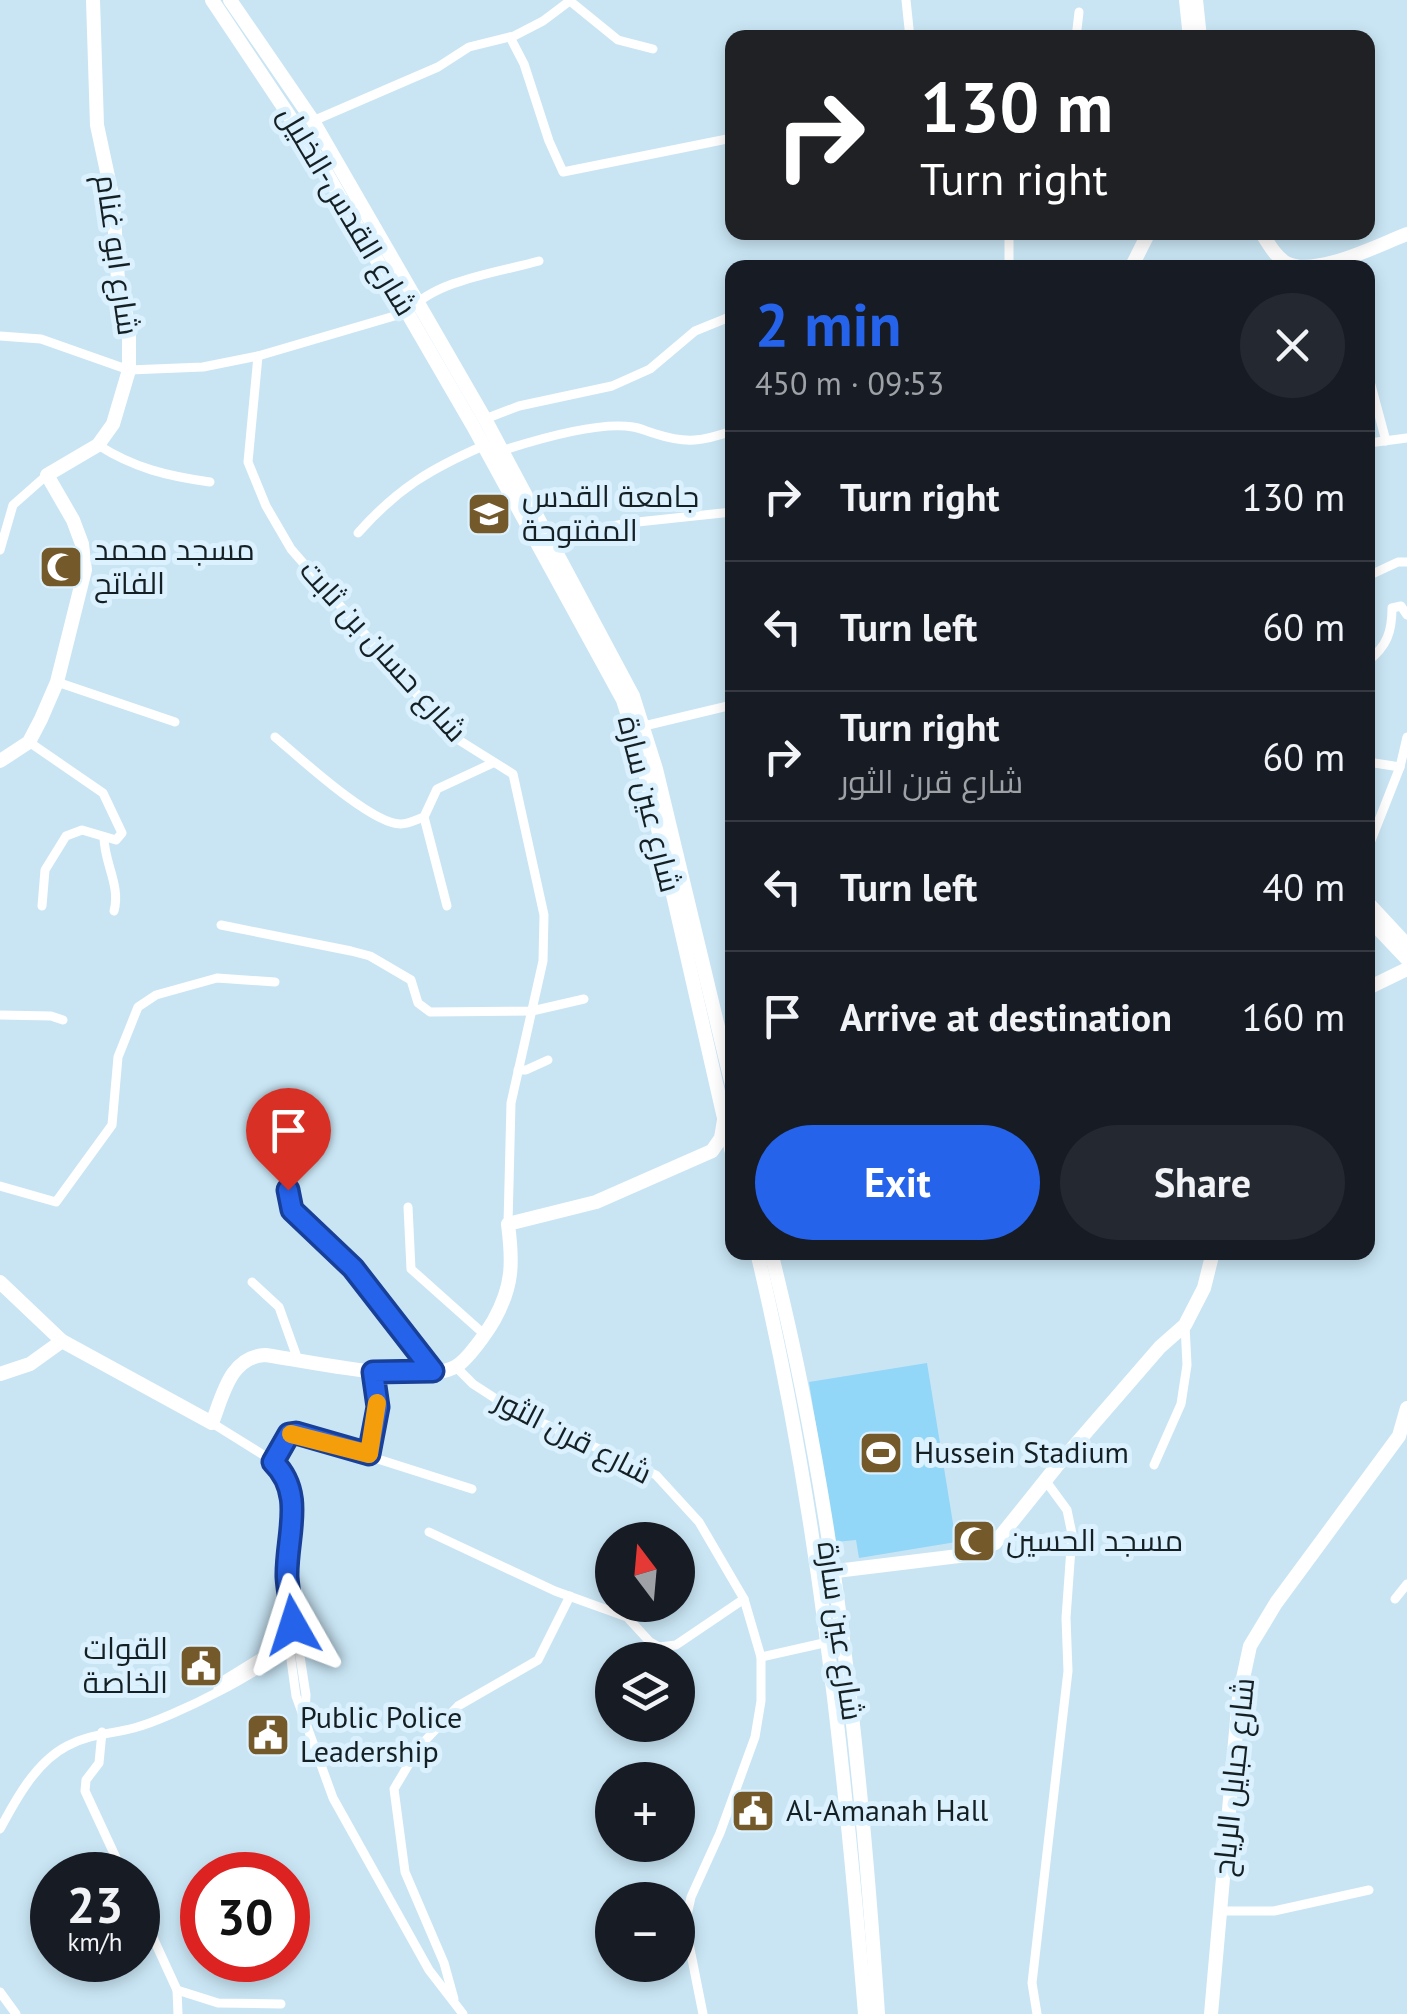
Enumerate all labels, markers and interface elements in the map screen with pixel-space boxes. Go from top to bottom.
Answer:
text: 130 m [920,61,1113,151]
icon: right [755,70,885,200]
street label: شارع القدس-الخليل [269,98,426,323]
text: Turn right [920,149,1108,207]
street label: شارع ابو غنام [86,172,149,338]
text: 2 min [755,285,901,363]
button: close [1240,293,1345,398]
text: 450 m · 09:53 [755,362,944,404]
icon: right [755,469,810,524]
text: Turn right [840,472,1000,521]
text: 130 m [1242,472,1345,521]
place label: جامعة القدس المفتوحة [522,476,699,549]
school or university icon: جامعة القدس المفتوحة [466,491,512,537]
place label: مسجد محمد الفاتح [94,529,255,604]
mosque icon: مسجد محمد الفاتح [38,544,84,590]
street label: شارع حسان بن ثابت [291,551,476,751]
icon: left [755,599,810,654]
text: Turn left [840,602,977,651]
text: 60 m [1263,602,1345,651]
text: Turn right [840,702,1000,751]
street label: شارع عين سارة [608,711,691,897]
icon: right [755,729,810,784]
text: 60 m [1263,732,1345,781]
text: شارع قرن الثور [840,760,1023,802]
icon: left [755,859,810,914]
text: Turn left [840,862,977,911]
text: 40 m [1263,862,1345,911]
icon: arrive [755,989,810,1044]
text: Arrive at destination [840,992,1172,1041]
text: 160 m [1242,992,1345,1041]
pin [246,1088,331,1191]
icon: arrive [261,1103,316,1158]
button: Exit [755,1125,1040,1240]
button: Share [1060,1125,1345,1240]
street label: شارع قرن الثور [486,1378,659,1494]
sports icon: Hussein Stadium [858,1430,904,1476]
place label: Hussein Stadium [914,1432,1129,1471]
mosque icon: مسجد الحسين [951,1518,997,1564]
place label: مسجد الحسين [1006,1520,1183,1559]
north arrow [595,1522,695,1622]
map controls [595,1522,695,1982]
street label: شارع عين سارة [808,1539,873,1723]
position arrow [241,1573,345,1677]
place label: القوات الخاصة [83,1628,168,1701]
button: layers [595,1642,695,1742]
public building icon: القوات الخاصة [178,1643,224,1689]
street label: شارع حبايل الرياح [1203,1676,1264,1878]
place label: Public Police Leadership [300,1697,462,1770]
public building icon: Public Police Leadership [245,1712,291,1758]
button: + [595,1762,695,1862]
public building icon: Al-Amanah Hall [730,1788,776,1834]
place label: Al-Amanah Hall [786,1790,988,1829]
speed limit sign: 30 [180,1852,310,1982]
text: 23 [67,1872,123,1937]
button: − [595,1882,695,1982]
text: km/h [68,1926,122,1958]

